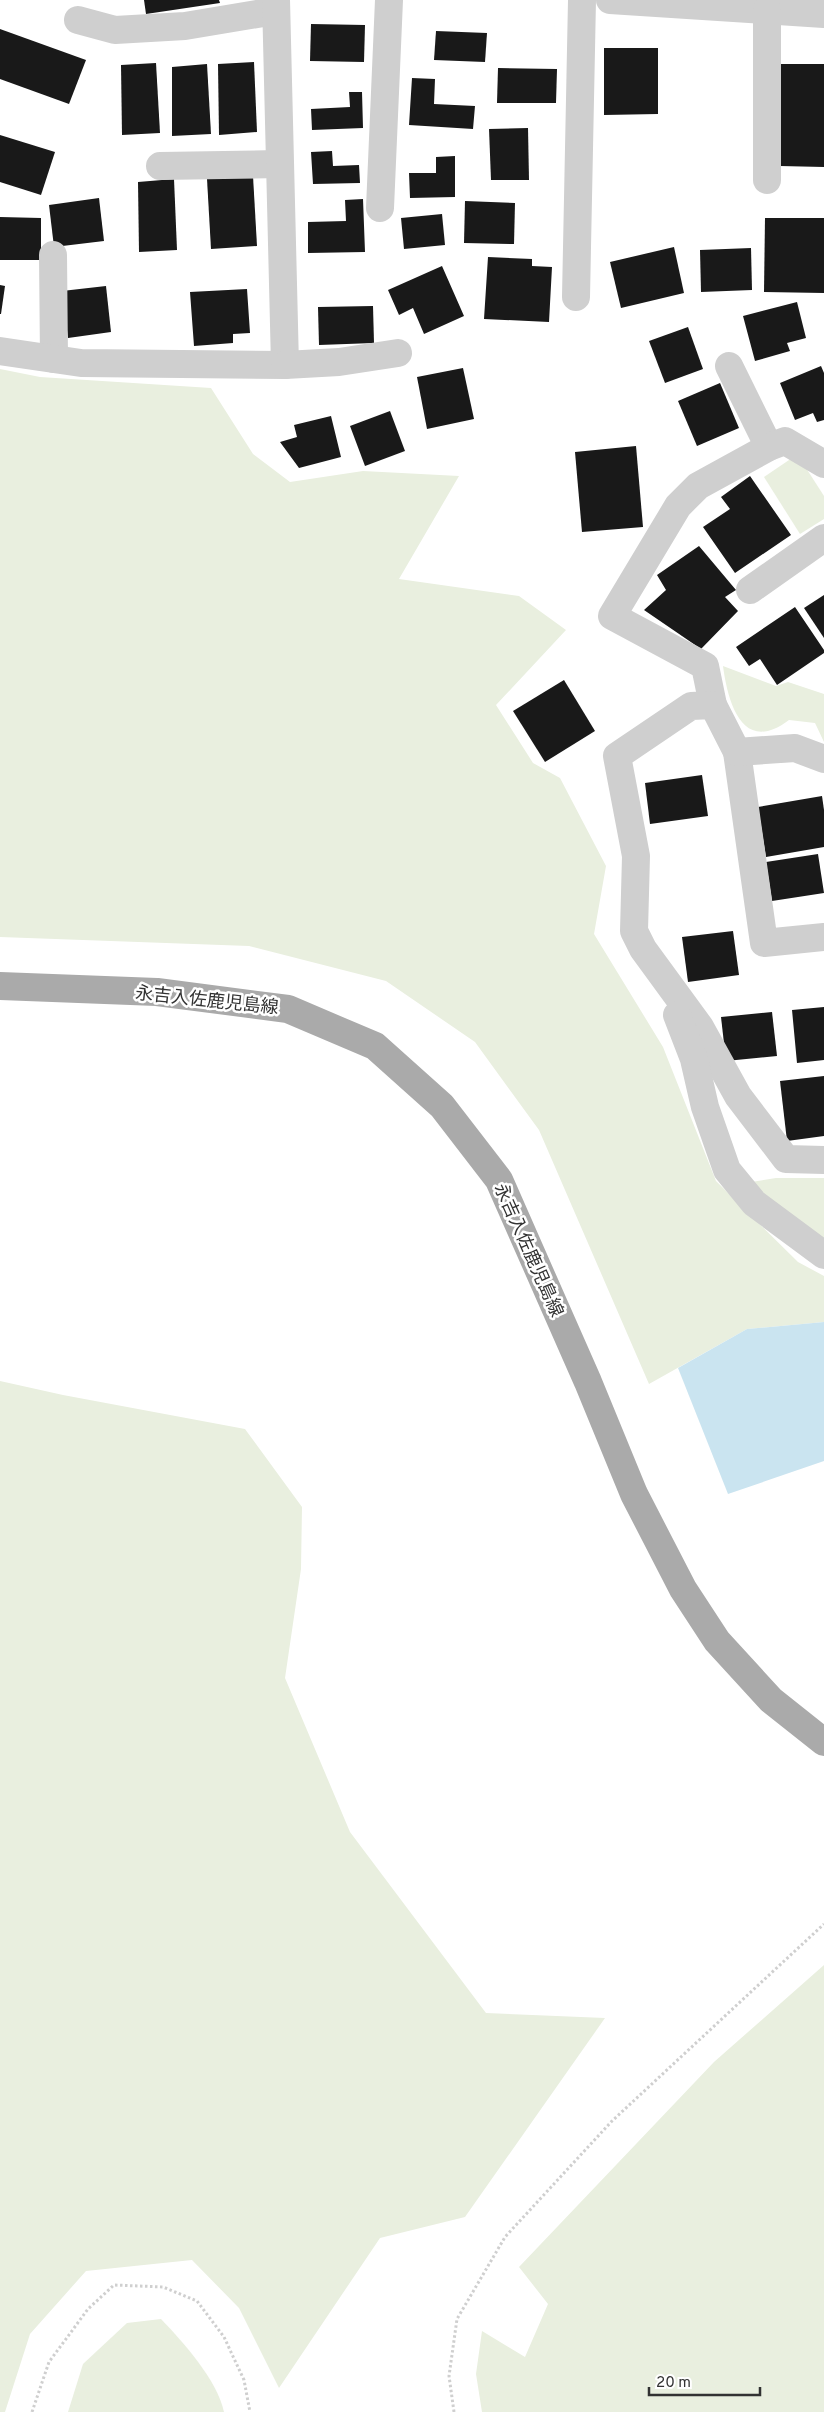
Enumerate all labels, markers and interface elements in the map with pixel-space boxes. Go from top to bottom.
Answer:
street label: 永吉入佐鹿児島線 [134,983,280,1020]
street label: 永吉入佐鹿児島線 [488,1180,567,1321]
scale bar [649,2364,760,2396]
text: 20 m [656,2374,691,2393]

